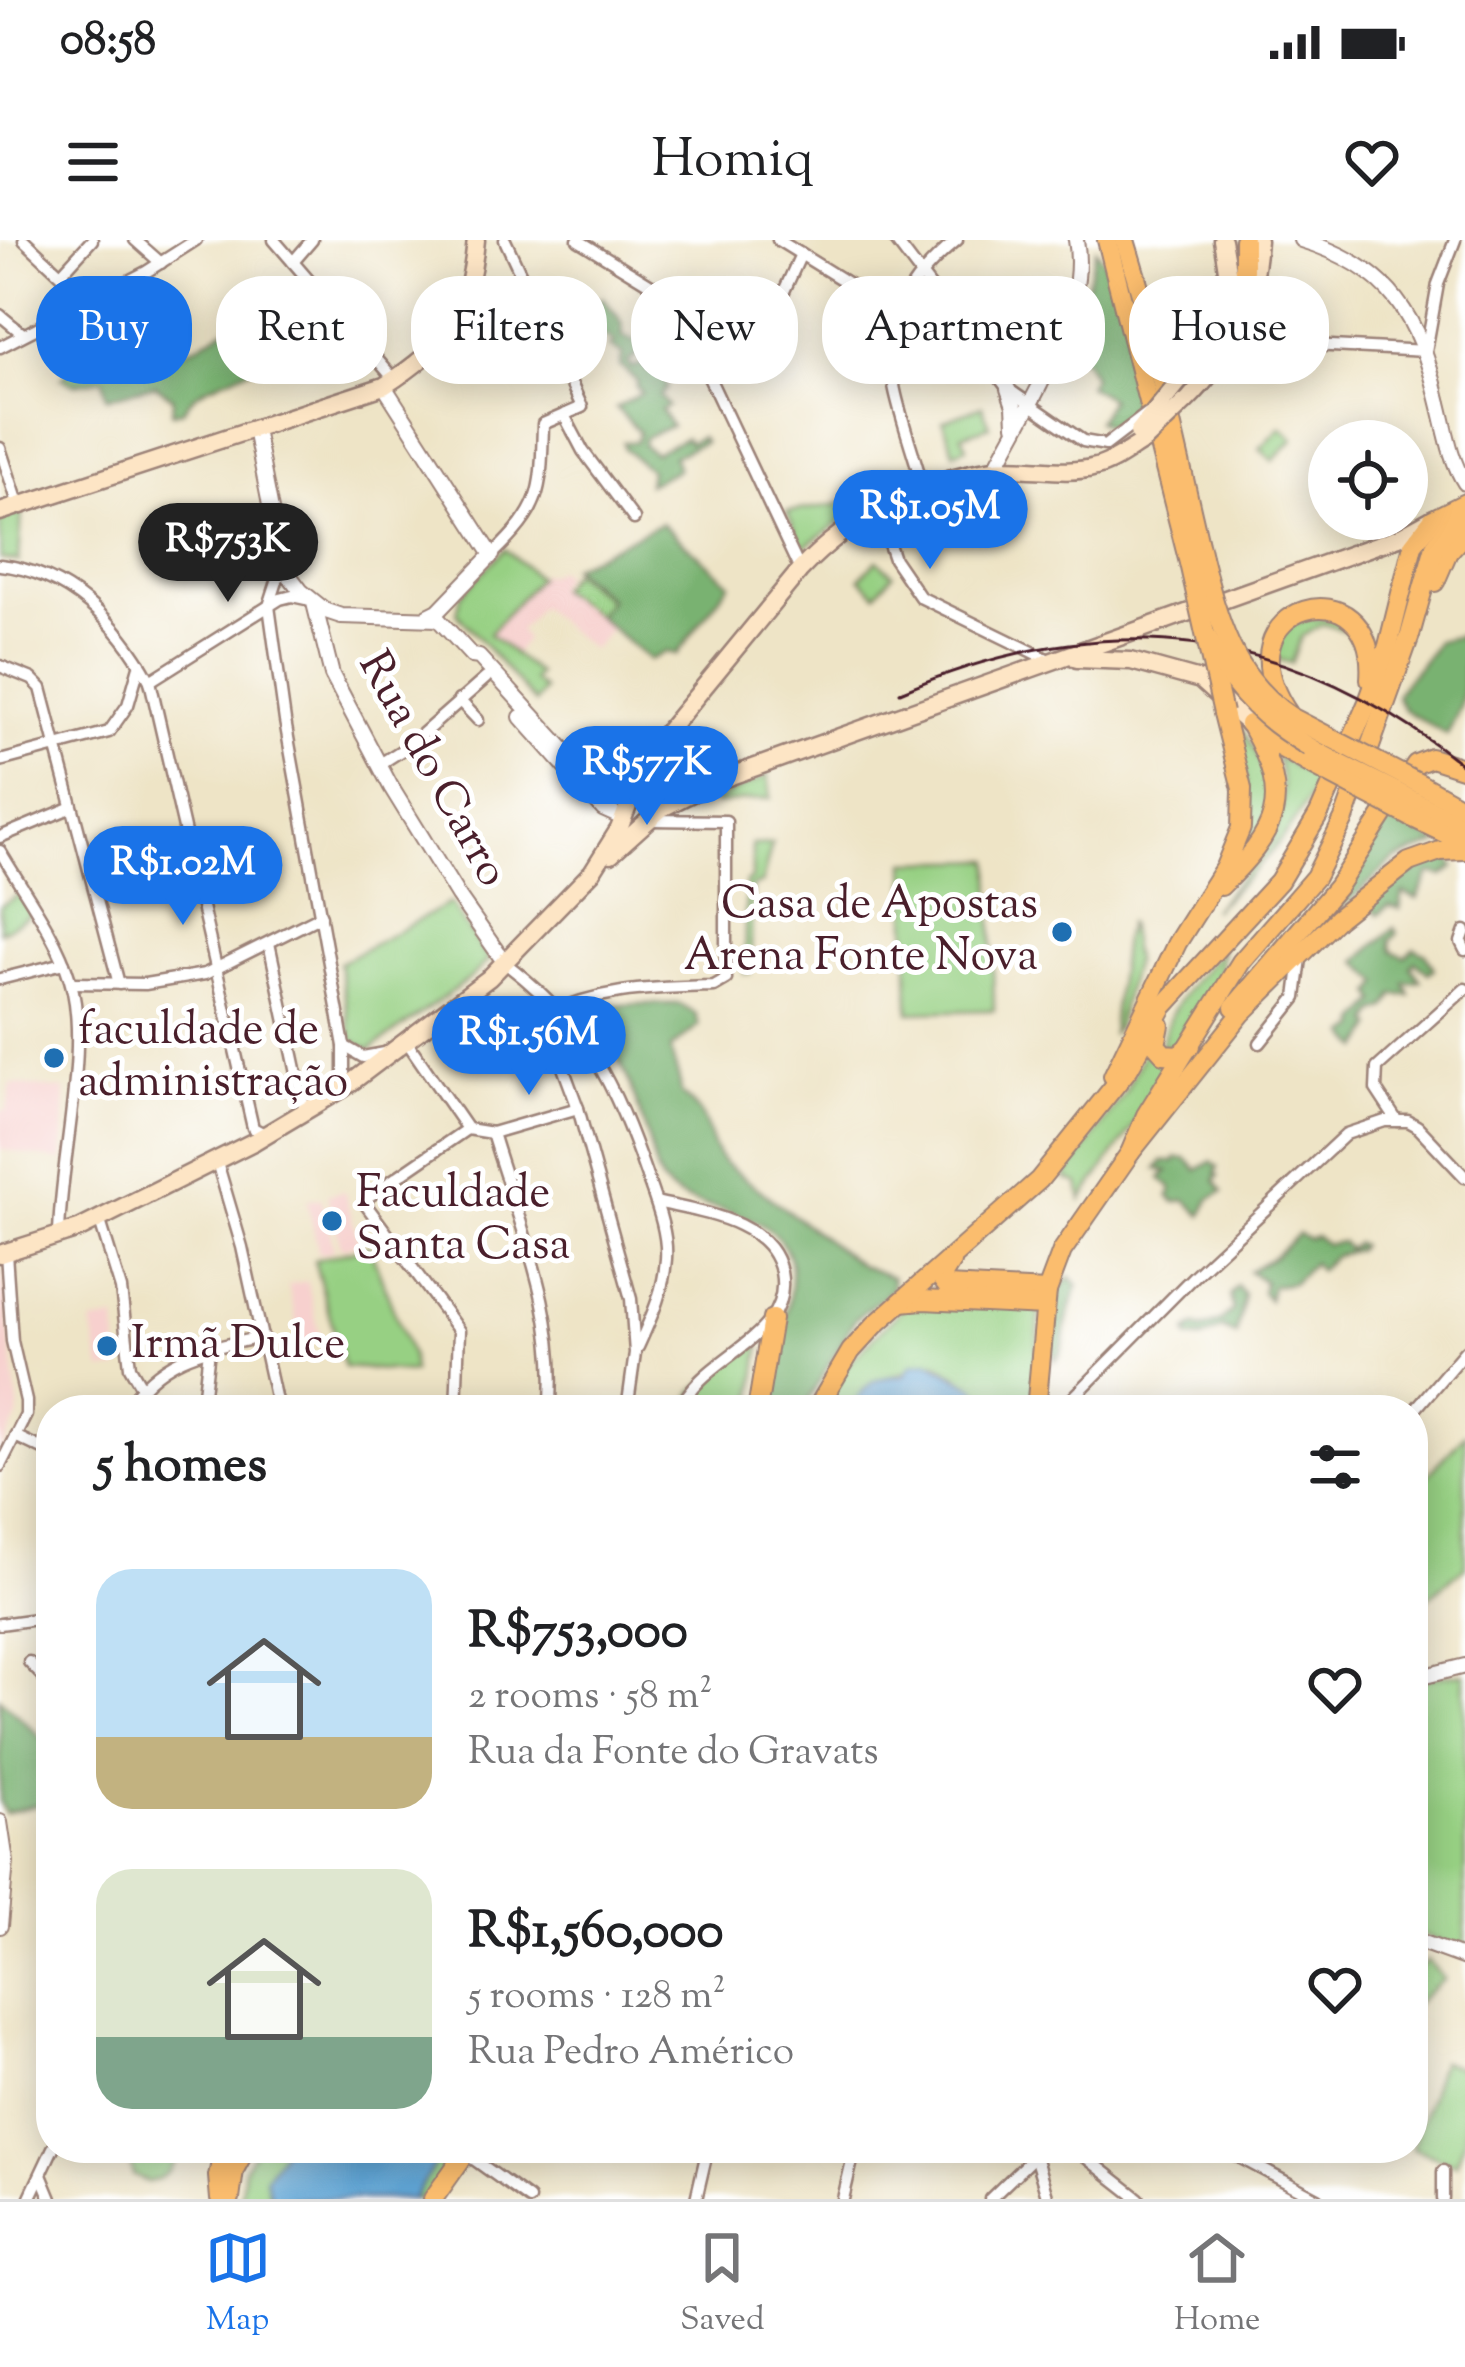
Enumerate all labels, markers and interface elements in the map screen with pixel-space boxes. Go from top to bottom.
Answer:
text: 08:58 [60,10,156,75]
text: Homiq [651,123,814,201]
icon: menu [60,129,126,195]
icon: heart [1339,129,1405,195]
chip: Buy [36,276,192,384]
chip: Rent [216,276,387,384]
chip: Filters [411,276,607,384]
chip: New [631,276,798,384]
chip: Apartment [822,276,1105,384]
chip: House [1129,276,1329,384]
map controls [1308,420,1428,540]
button: locate [1308,420,1428,540]
pin: R$1.05M [819,470,1041,572]
text: R$1.05M [860,481,1000,537]
pin: R$753K [130,503,326,605]
text: R$753K [165,514,291,570]
street label: Rua do Carro [339,640,523,900]
pin: R$577K [549,726,745,828]
text: R$577K [582,737,712,793]
pin: R$1.02M [72,826,294,928]
text: R$1.02M [110,837,256,893]
place label: Casa de Apostas Arena Fonte Nova [684,874,1038,991]
marker: Casa de Apostas Arena Fonte Nova [1049,919,1075,945]
pin: R$1.56M [418,996,640,1098]
place label: faculdade de administração [78,1000,348,1117]
text: R$1.56M [459,1007,599,1063]
marker: faculdade de administração [41,1045,67,1071]
place label: Faculdade Santa Casa [356,1163,570,1280]
marker: Faculdade Santa Casa [319,1208,345,1234]
place label: Irmã Dulce [131,1314,345,1379]
marker: Irmã Dulce [94,1333,120,1359]
text: 5 homes [96,1431,267,1504]
icon: filters [1302,1434,1368,1500]
text: R$753,000 [468,1597,688,1670]
icon: home [192,1617,336,1761]
icon: heart [1302,1656,1368,1722]
text: 2 rooms · 58 m² [468,1670,712,1726]
text: Rua da Fonte do Gravats [468,1726,879,1782]
text: R$1,560,000 [468,1897,723,1970]
icon: home [192,1917,336,2061]
icon: heart [1302,1956,1368,2022]
text: 5 rooms · 128 m² [468,1970,726,2026]
text: Rua Pedro Américo [468,2026,794,2082]
tab: Map [205,2225,271,2345]
tab: Saved [680,2225,765,2345]
tab: Home [1174,2225,1260,2345]

